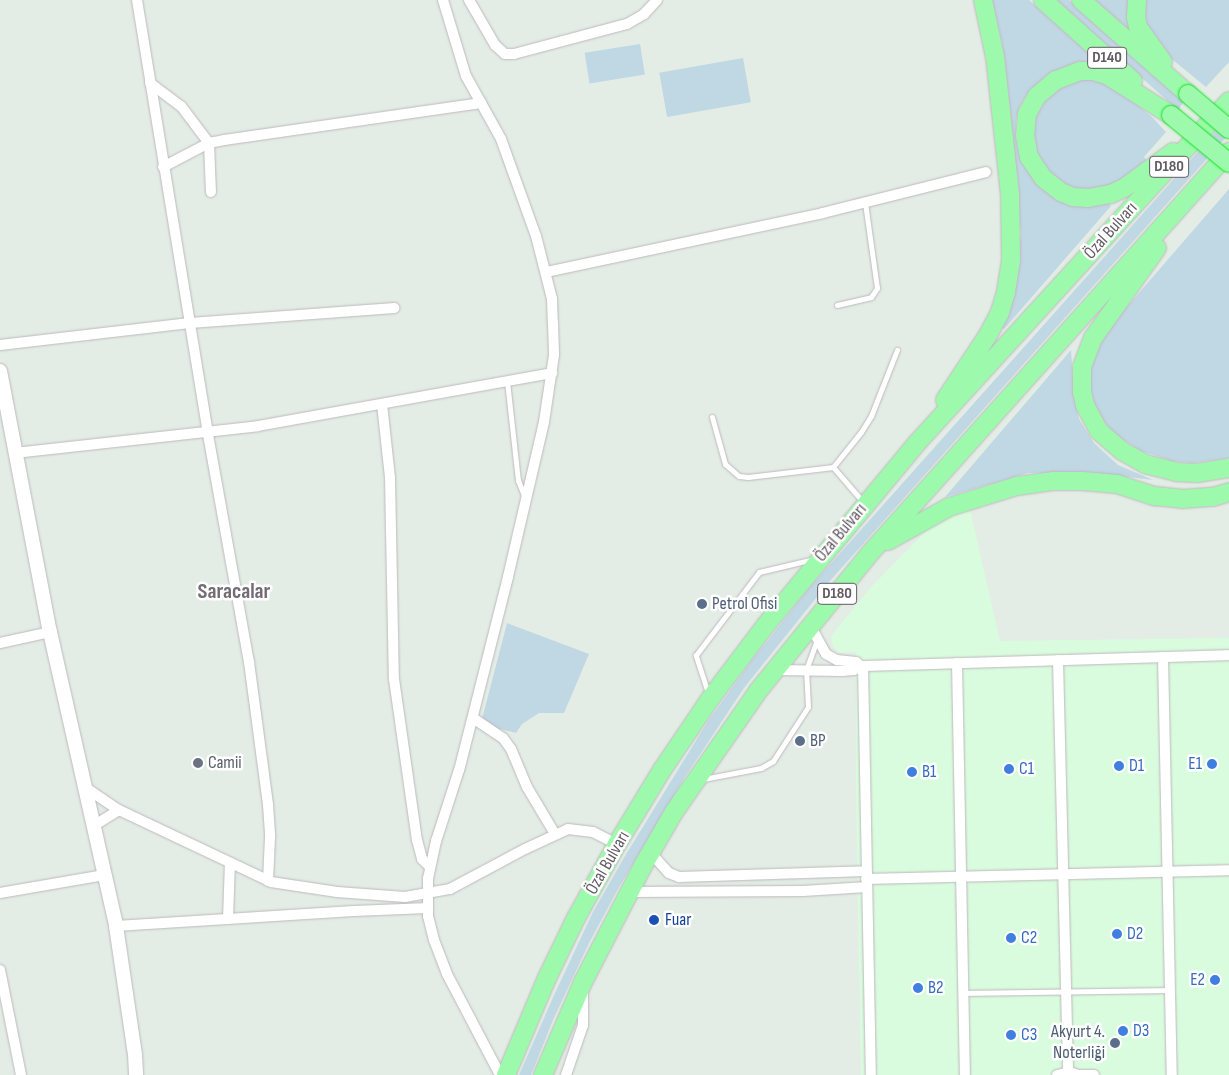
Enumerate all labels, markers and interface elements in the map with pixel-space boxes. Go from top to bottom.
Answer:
road number: D140 [1087,44,1127,72]
road number: D180 [1149,154,1189,180]
street label: Özal Bulvarı [1080,198,1142,264]
street label: Özal Bulvarı [810,499,872,567]
district label: Saracalar [198,579,270,605]
road number: D180 [817,580,857,608]
place label: Petrol Ofisi [712,593,777,615]
marker: Petrol Ofisi [696,598,708,610]
place label: BP [810,730,826,752]
marker: BP [794,735,806,747]
place label: Camii [208,752,242,774]
place label: E1 [1188,753,1202,775]
place label: D1 [1129,755,1144,777]
marker: Camii [192,757,204,769]
place label: C1 [1019,758,1034,780]
marker: E1 [1206,758,1218,770]
marker: D1 [1113,760,1125,772]
place label: B1 [922,761,936,783]
marker: C1 [1003,763,1015,775]
marker: B1 [906,766,918,778]
street label: Özal Bulvarı [581,828,635,898]
place label: Fuar [665,909,691,931]
marker: Fuar [647,913,661,927]
place label: D2 [1127,923,1143,945]
place label: C2 [1021,927,1037,949]
marker: D2 [1111,928,1123,940]
marker: C2 [1005,932,1017,944]
place label: E2 [1190,969,1205,991]
marker: E2 [1209,974,1221,986]
place label: B2 [928,977,943,999]
marker: B2 [912,982,924,994]
place label: D3 [1133,1020,1149,1042]
place label: Akyurt 4. Noterliği [1051,1022,1105,1064]
place label: C3 [1021,1024,1037,1046]
marker: D3 [1117,1025,1129,1037]
marker: C3 [1005,1029,1017,1041]
marker: Akyurt 4. Noterliği [1109,1037,1121,1049]

